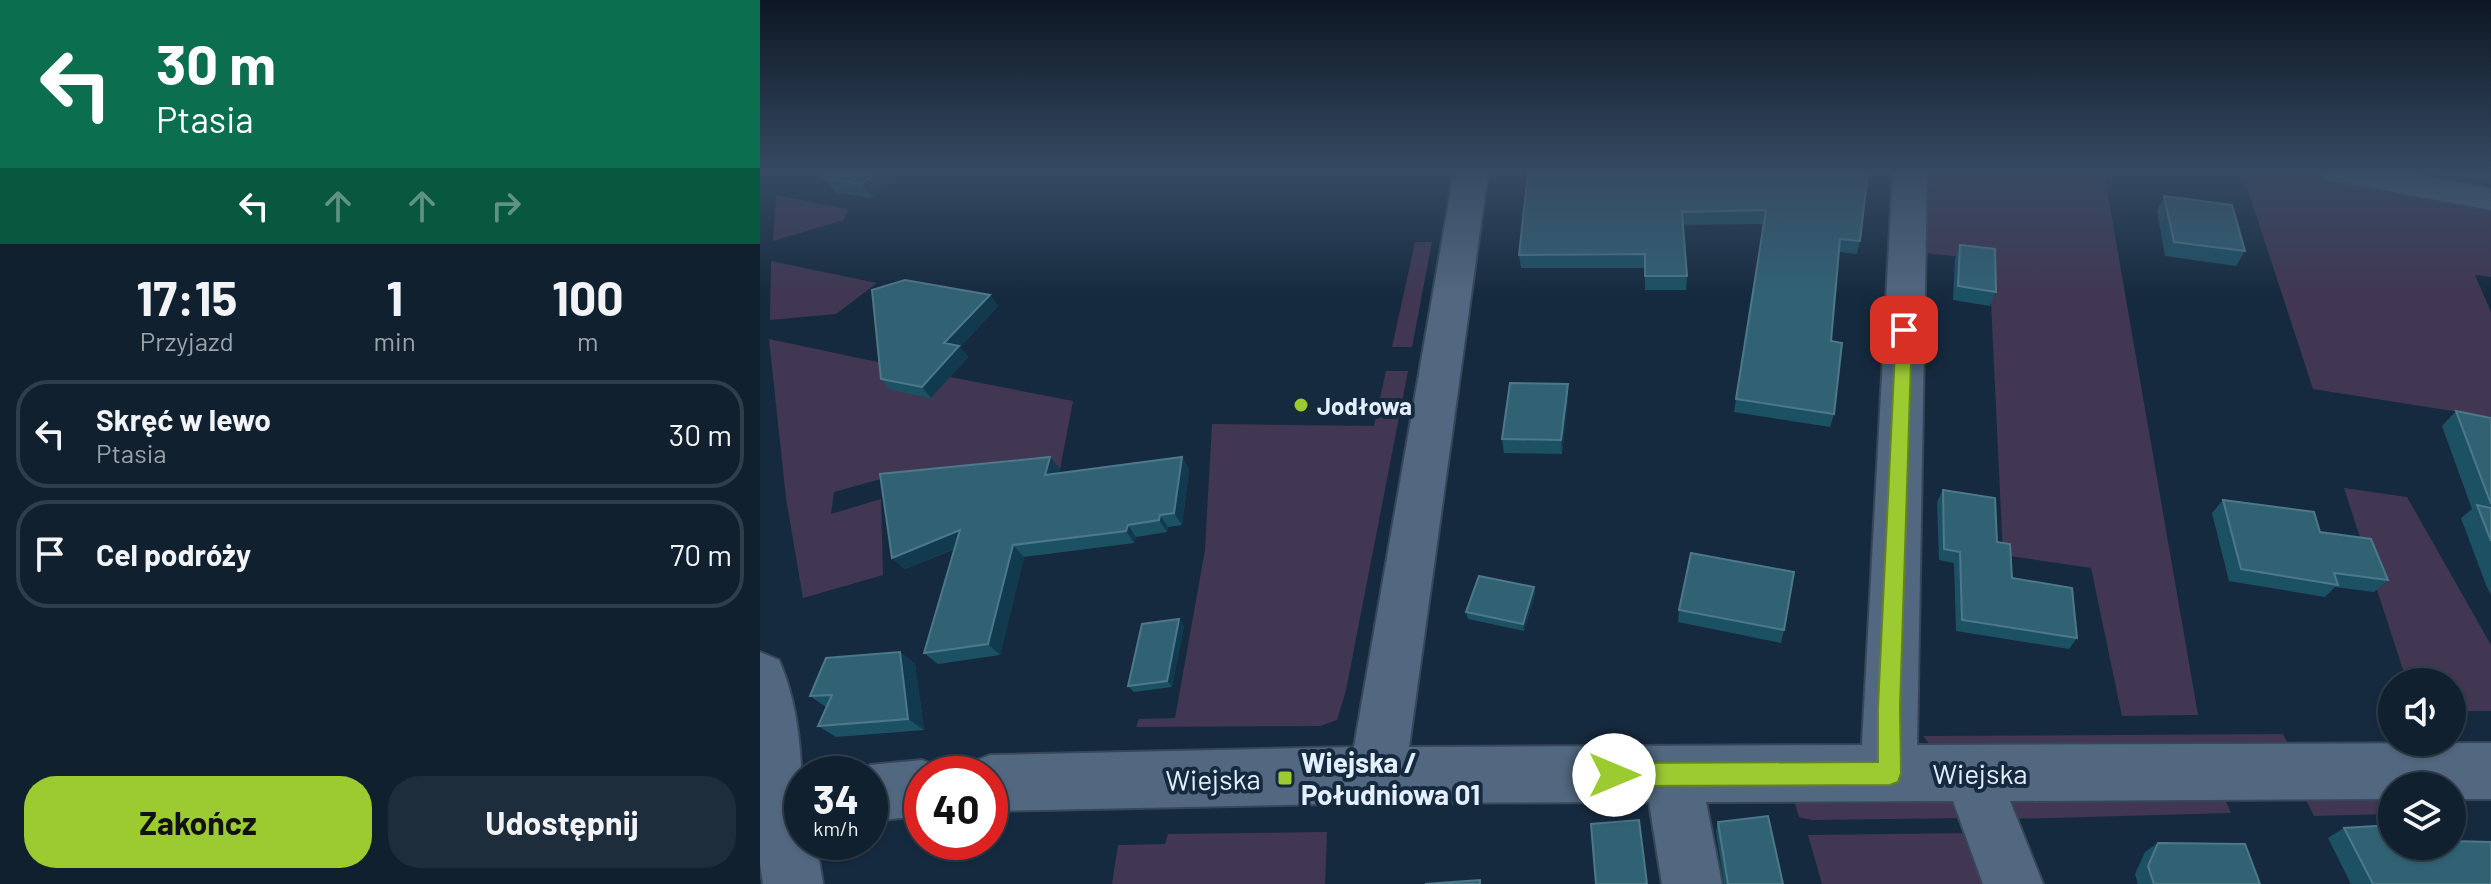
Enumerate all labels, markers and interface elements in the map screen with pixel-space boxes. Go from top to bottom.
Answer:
text: 30 m [156,29,276,96]
icon: left [24,32,128,136]
text: Ptasia [156,97,254,140]
icon: left [232,184,276,228]
icon: ahead [316,184,360,228]
icon: ahead [400,184,444,228]
icon: right [484,184,528,228]
text: 17:15 [136,268,237,326]
text: 1 [386,268,403,326]
text: 100 [552,268,624,326]
pin [1870,296,1938,364]
icon: arrive [1882,308,1926,352]
text: Przyjazd [140,325,234,356]
text: min [374,325,416,356]
text: m [577,325,599,356]
place label: Jodłowa [1317,391,1412,420]
marker: Jodłowa [1292,396,1310,414]
text: Skręć w lewo [96,401,271,437]
icon: left [28,412,72,456]
text: 30 m [669,416,732,452]
text: Ptasia [96,437,167,468]
icon: arrive [28,532,72,576]
text: Cel podróży [96,536,251,572]
text: 70 m [670,536,732,572]
map controls [2378,668,2466,860]
button: sound [2378,668,2466,756]
position arrow [1572,733,1656,817]
place label: Wiejska / Południowa 01 [1301,745,1480,811]
speed limit sign: 40 [904,756,1008,860]
street label: Wiejska [1932,756,2028,790]
street label: Wiejska [1165,761,1261,797]
marker: Wiejska / Południowa 01 [1276,769,1294,787]
button: layers [2378,772,2466,860]
text: 34 [813,774,859,822]
button: Zakończ [24,776,372,868]
button: Udostępnij [388,776,736,868]
text: km/h [813,816,859,840]

